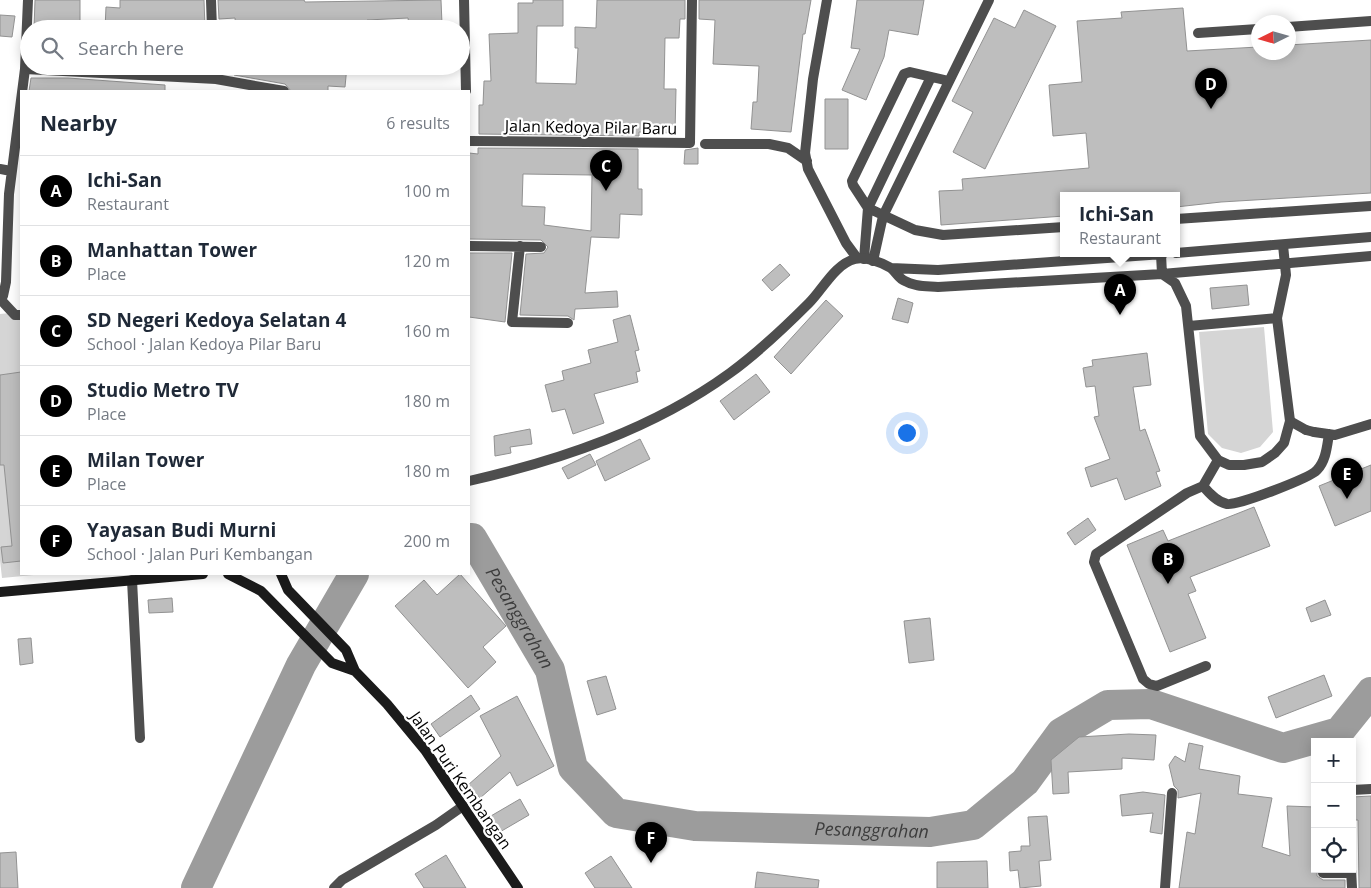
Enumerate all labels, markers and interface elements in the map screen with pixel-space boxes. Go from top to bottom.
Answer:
north arrow [1251,15,1296,60]
search box [20,20,470,75]
icon: search [38,34,66,62]
text: Search here [78,35,184,61]
pin: D [1195,68,1227,109]
text: Nearby [40,109,117,137]
text: 6 results [386,112,450,134]
street label: Jalan Kedoya Pilar Baru [503,114,677,140]
pin: C [590,150,622,191]
text: Ichi-San [87,167,162,193]
text: A [50,180,62,202]
text: 100 m [404,180,450,202]
popup [1060,192,1180,257]
text: Restaurant [87,193,169,215]
text: Ichi-San [1079,201,1154,227]
text: Restaurant [1079,227,1161,249]
text: Manhattan Tower [87,237,257,263]
text: B [51,250,61,272]
text: 120 m [404,250,450,272]
text: Place [87,263,126,285]
pin: A [1104,274,1136,315]
text: SD Negeri Kedoya Selatan 4 [87,307,346,333]
text: C [51,320,61,342]
text: 160 m [404,320,450,342]
text: School · Jalan Kedoya Pilar Baru [87,333,321,355]
text: Studio Metro TV [87,377,239,403]
text: D [50,390,62,412]
text: 180 m [404,390,450,412]
text: Place [87,403,126,425]
your location [894,420,920,446]
text: Milan Tower [87,447,204,473]
pin: E [1331,458,1363,499]
text: E [52,460,60,482]
text: 180 m [404,460,450,482]
text: Place [87,473,126,495]
text: Yayasan Budi Murni [87,517,276,543]
text: F [52,530,60,552]
text: 200 m [404,530,450,552]
text: School · Jalan Puri Kembangan [87,543,313,565]
pin: B [1152,543,1184,584]
water label: Pesanggrahan [481,562,560,673]
street label: Jalan Puri Kembangan [404,705,517,853]
map controls [1311,738,1356,873]
button: + [1311,738,1356,783]
button: − [1311,783,1356,828]
water label: Pesanggrahan [814,816,929,843]
pin: F [635,822,667,863]
button: locate [1311,828,1356,873]

